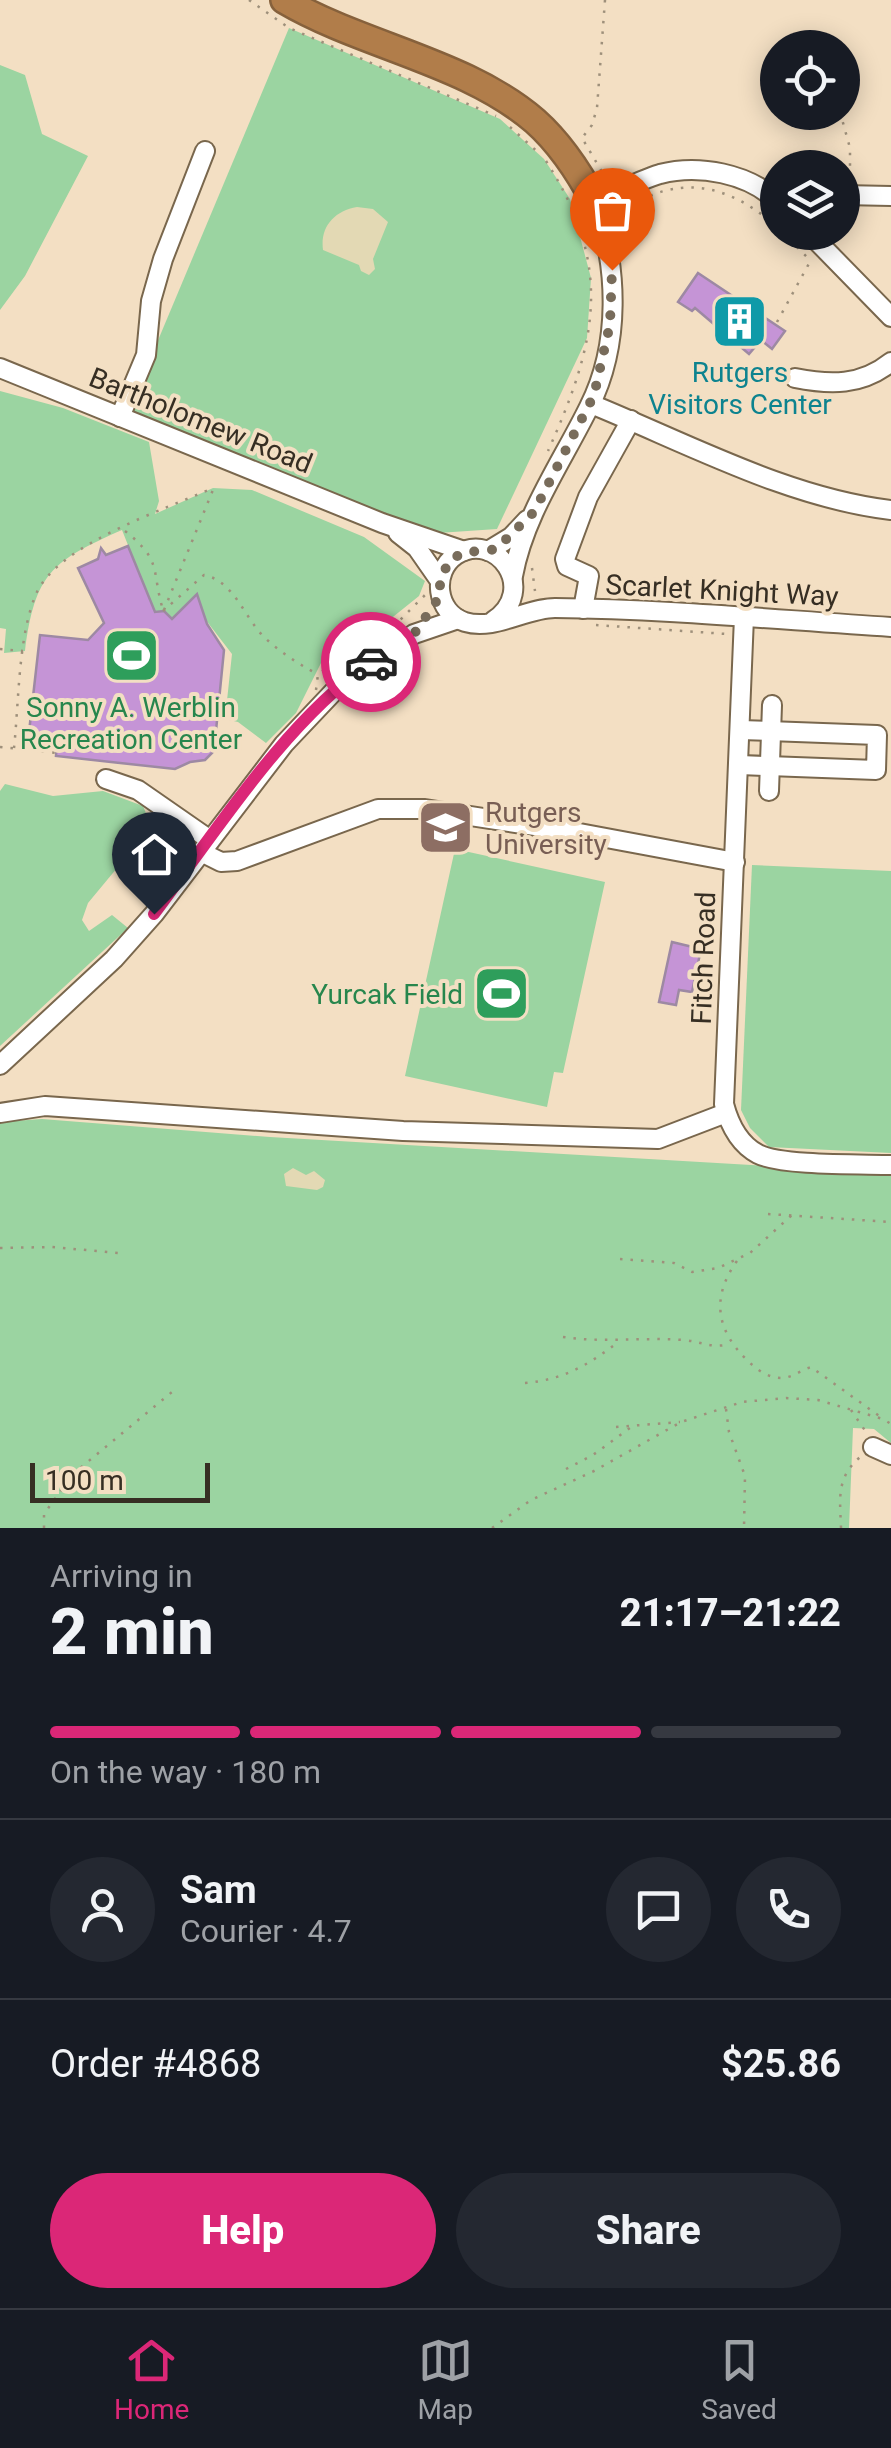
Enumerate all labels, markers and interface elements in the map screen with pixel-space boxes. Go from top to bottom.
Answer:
map controls [760,30,860,250]
button: locate [760,30,860,130]
button: layers [760,150,860,250]
pin [570,168,655,271]
icon: bag [585,183,640,238]
building icon: Rutgers Visitors Center [710,291,770,351]
place label: Rutgers Visitors Center [648,356,832,421]
street label: Bartholomew Road [84,361,317,480]
street label: Scarlet Knight Way [605,568,839,613]
courier [321,612,421,712]
sports icon: Sonny A. Werblin Recreation Center [101,626,161,686]
icon: car [344,635,399,690]
place label: Sonny A. Werblin Recreation Center [20,691,243,756]
place label: Rutgers University [485,796,607,861]
school or university icon: Rutgers University [416,798,476,858]
pin [112,812,197,915]
icon: home [127,827,182,882]
street label: Fitch Road [685,891,722,1025]
sports icon: Yurcak Field [472,964,532,1024]
place label: Yurcak Field [311,978,463,1011]
scale bar [30,1458,210,1502]
text: 100 m [45,1464,124,1497]
text: Arriving in [50,1557,193,1595]
text: 21:17–21:22 [620,1591,841,1635]
text: 2 min [50,1594,214,1670]
text: On the way · 180 m [50,1753,321,1791]
button: person [50,1857,155,1962]
button: chat [606,1857,711,1962]
button: phone [736,1857,841,1962]
text: Sam [180,1868,257,1912]
text: Courier · 4.7 [180,1912,352,1950]
text: Order #4868 [50,2042,261,2086]
text: $25.86 [721,2042,841,2086]
button: Help [50,2173,436,2288]
button: Share [456,2173,841,2288]
tab: Home [114,2333,189,2426]
tab: Map [418,2333,473,2426]
tab: Saved [701,2333,777,2426]

